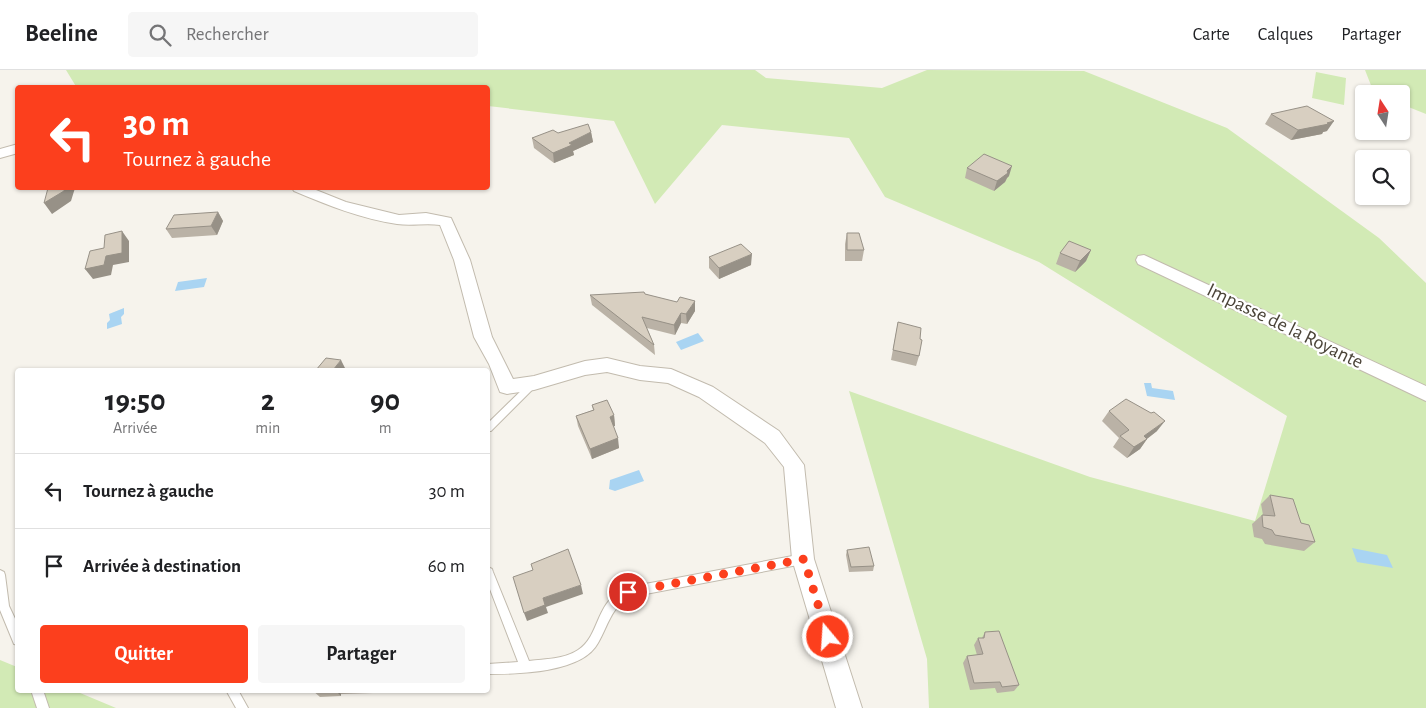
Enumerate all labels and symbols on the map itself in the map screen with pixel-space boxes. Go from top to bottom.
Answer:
north arrow [1355,85,1410,140]
street label: Impasse de la Royante [1204,280,1366,372]
pin [607,571,649,613]
position arrow [801,610,853,662]

